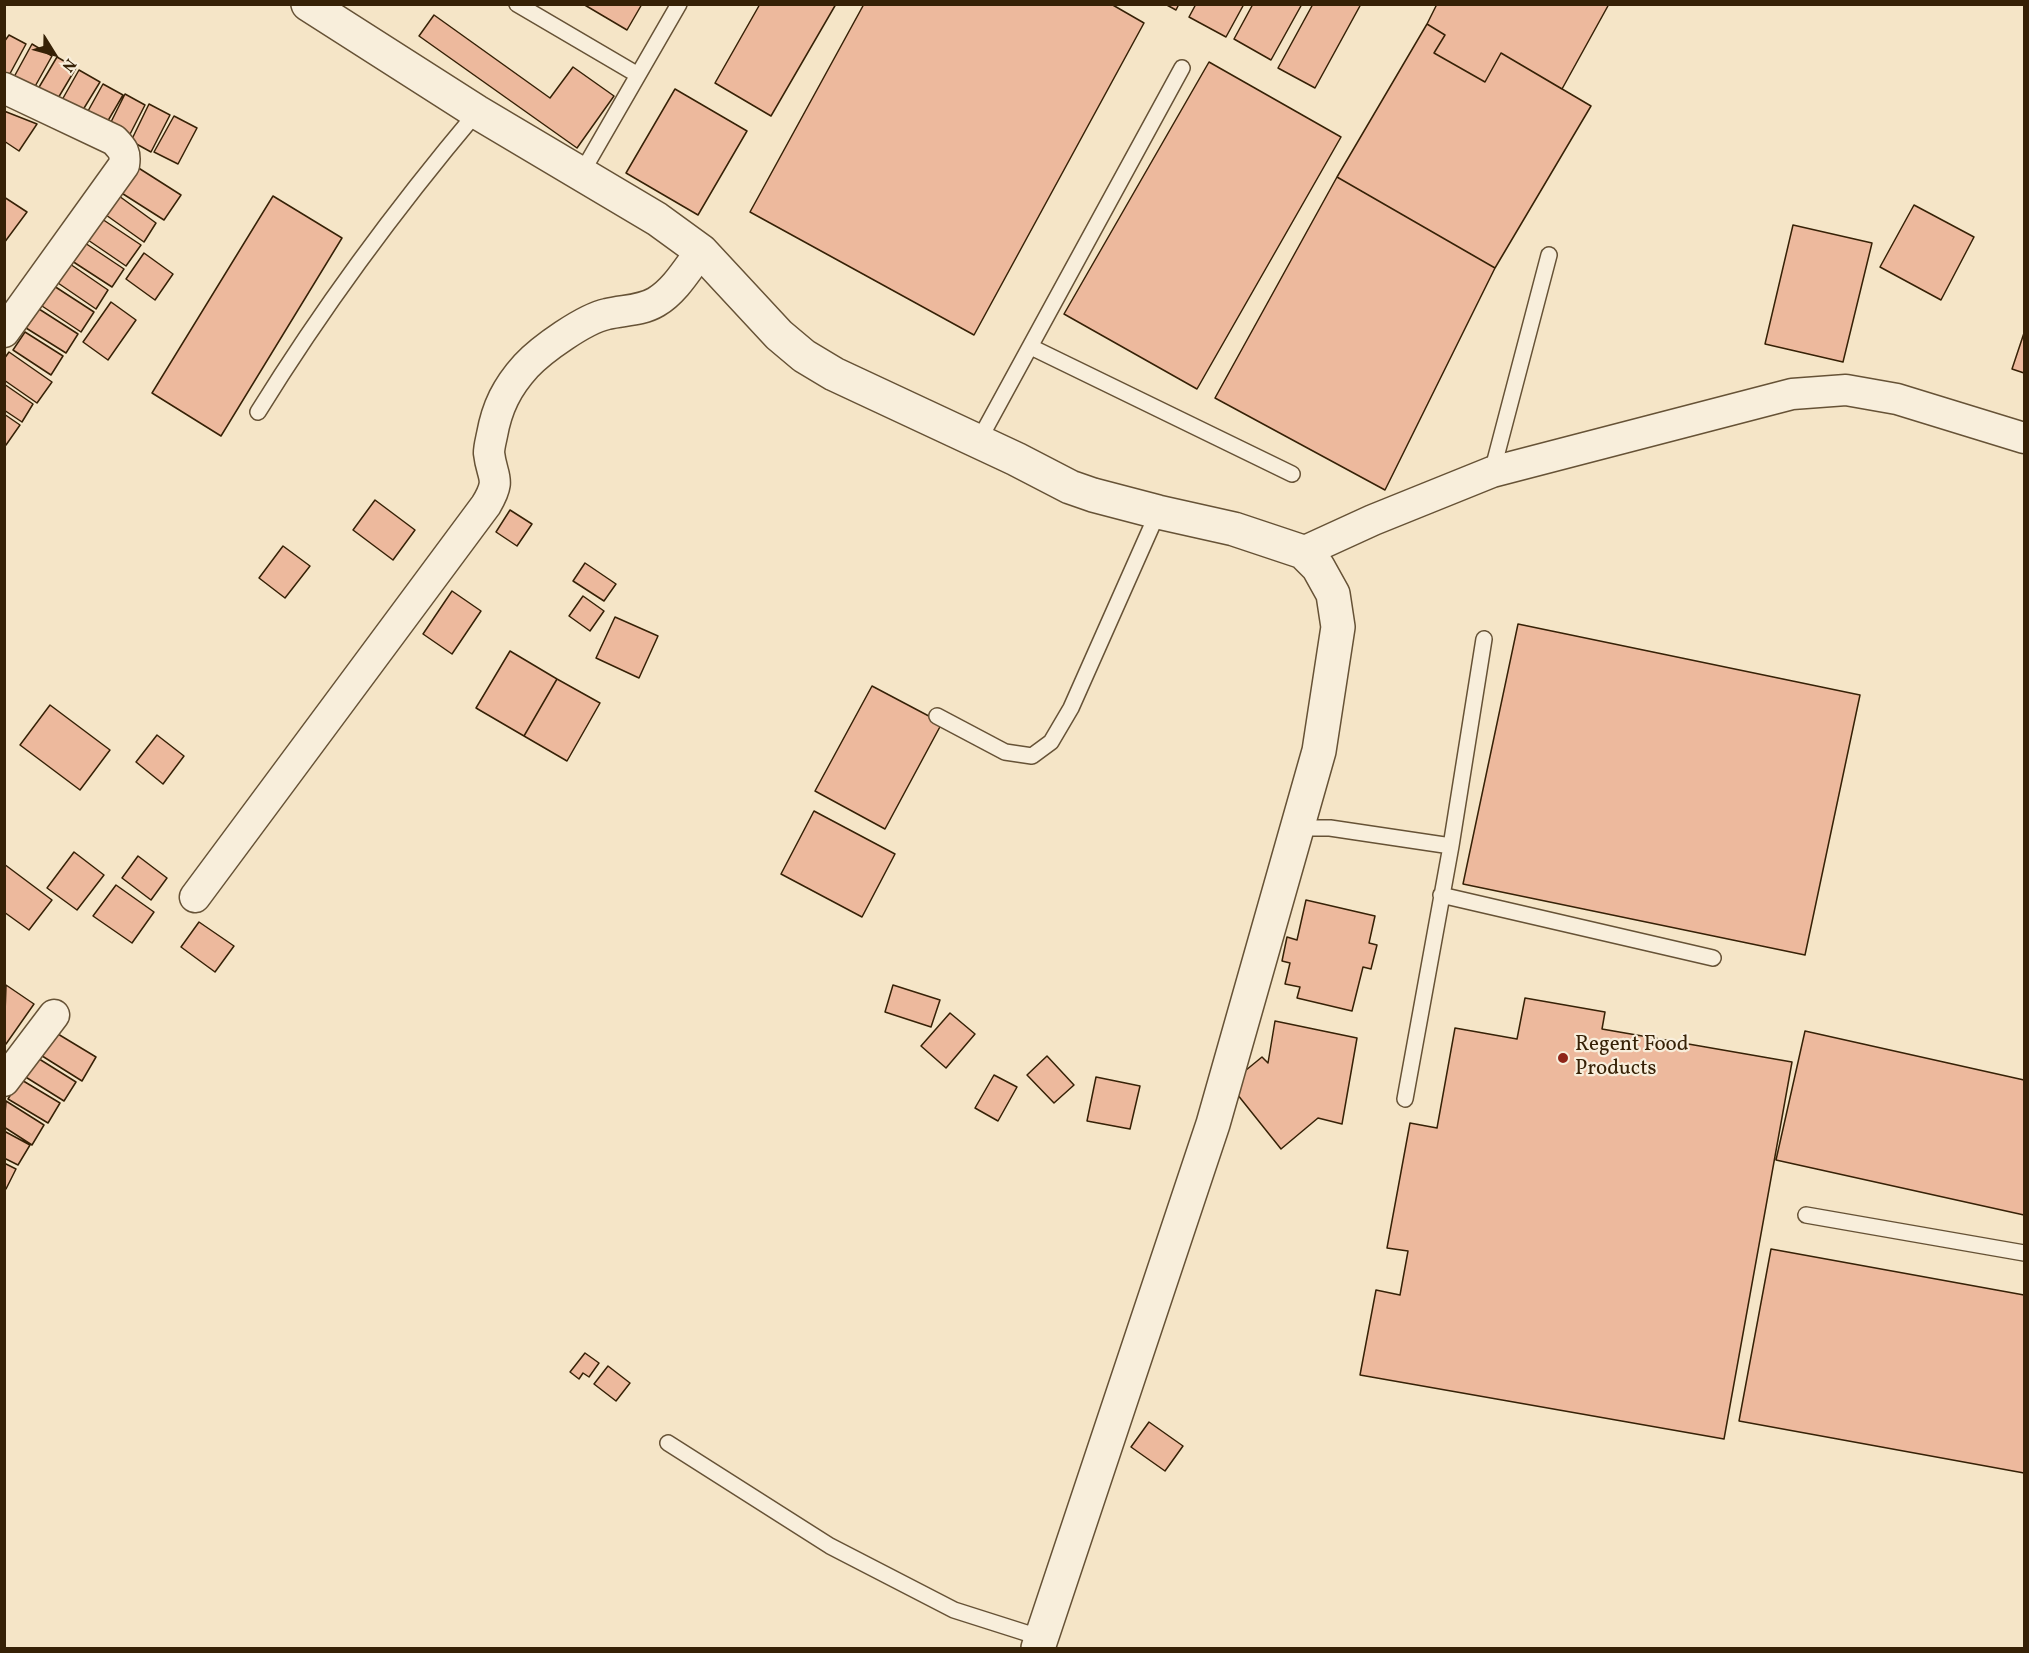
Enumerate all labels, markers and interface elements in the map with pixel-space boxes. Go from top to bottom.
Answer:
north arrow [24,24,84,84]
text: N [56,54,81,76]
place label: Regent Food Products [1575,1033,1689,1083]
marker: Regent Food Products [1556,1051,1570,1065]

